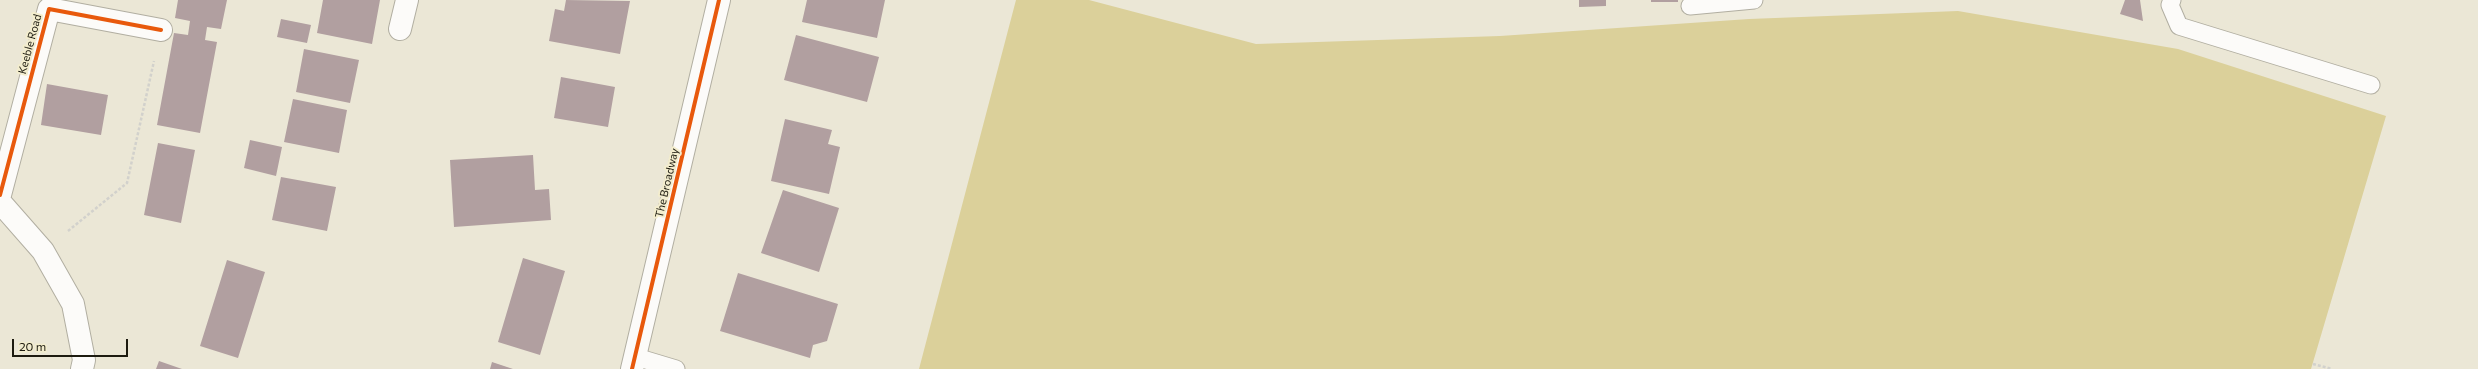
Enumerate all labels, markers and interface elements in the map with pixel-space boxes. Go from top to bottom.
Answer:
street label: Keeble Road [16,13,44,75]
street label: The Broadway [653,147,681,219]
scale bar [14,331,130,357]
text: 20 m [19,339,46,353]

